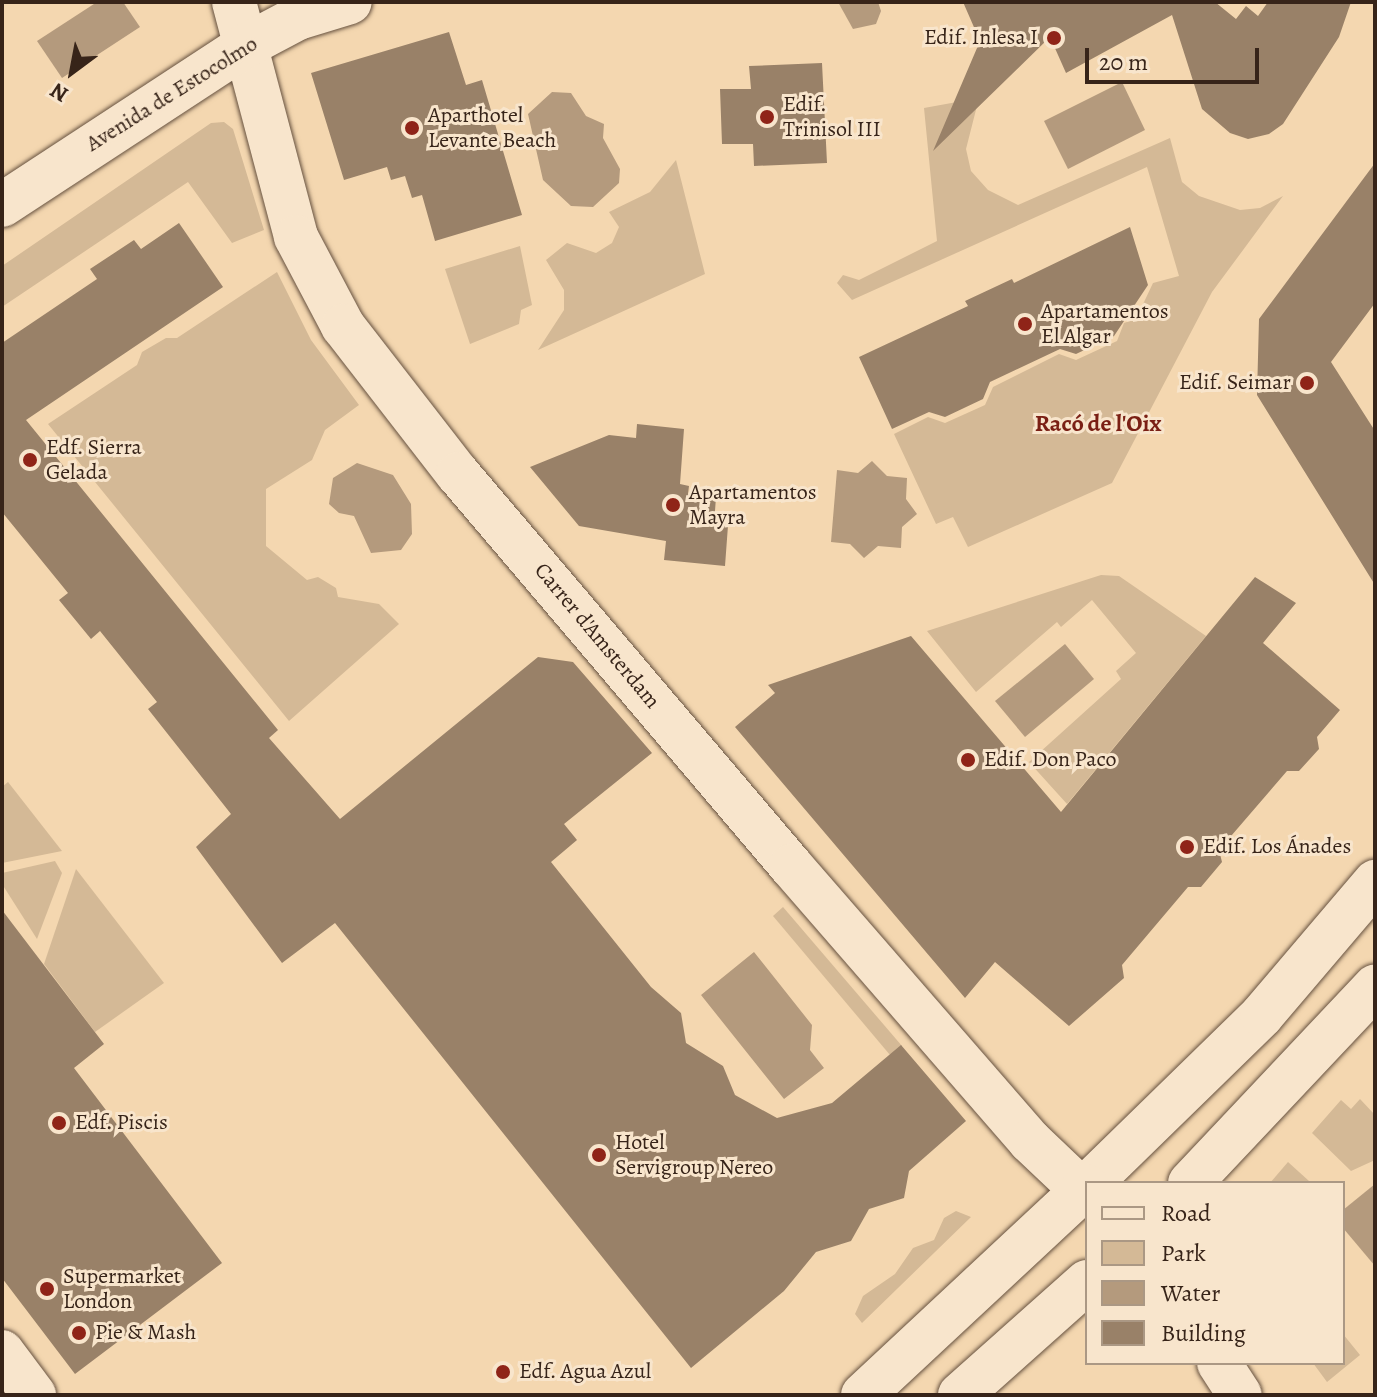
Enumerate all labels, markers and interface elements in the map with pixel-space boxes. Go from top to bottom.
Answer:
place label: Edif. Inlesa I [923,25,1038,51]
marker: Edif. Inlesa I [1045,29,1063,47]
street label: Avenida de Estocolmo [81,31,263,157]
north arrow [32,32,112,112]
scale bar [1089,32,1263,82]
text: 20 m [1099,46,1148,78]
text: N [45,75,74,109]
place label: Edif. Trinisol III [783,91,881,142]
place label: Aparthotel Levante Beach [428,102,556,154]
marker: Edif. Trinisol III [758,108,776,126]
marker: Aparthotel Levante Beach [403,119,421,137]
place label: Apartamentos El Algar [1041,298,1168,350]
marker: Apartamentos El Algar [1016,315,1034,333]
place label: Edif. Seimar [1179,370,1291,396]
marker: Edif. Seimar [1298,374,1316,392]
district label: Racó de l'Oix [1035,410,1161,438]
place label: Edf. Sierra Gelada [46,434,142,486]
marker: Edf. Sierra Gelada [21,451,39,469]
place label: Apartamentos Mayra [689,479,816,530]
marker: Apartamentos Mayra [664,496,682,514]
street label: Carrer d'Amsterdam [528,558,666,714]
place label: Edif. Don Paco [984,747,1117,773]
marker: Edif. Don Paco [959,751,977,769]
place label: Edif. Los Ánades [1203,834,1352,860]
marker: Edif. Los Ánades [1178,838,1196,856]
place label: Edf. Piscis [75,1110,168,1136]
marker: Edf. Piscis [50,1114,68,1132]
place label: Hotel Servigroup Nereo [615,1129,773,1180]
marker: Hotel Servigroup Nereo [590,1146,608,1164]
legend [1085,1181,1345,1365]
text: Road [1161,1197,1211,1229]
text: Park [1161,1237,1206,1269]
place label: Supermarket London [63,1263,181,1314]
text: Water [1161,1277,1221,1309]
marker: Supermarket London [38,1280,56,1298]
text: Building [1161,1317,1246,1349]
place label: Pie & Mash [95,1320,196,1346]
marker: Pie & Mash [70,1324,88,1342]
place label: Edf. Agua Azul [519,1359,652,1385]
marker: Edf. Agua Azul [494,1363,512,1381]

